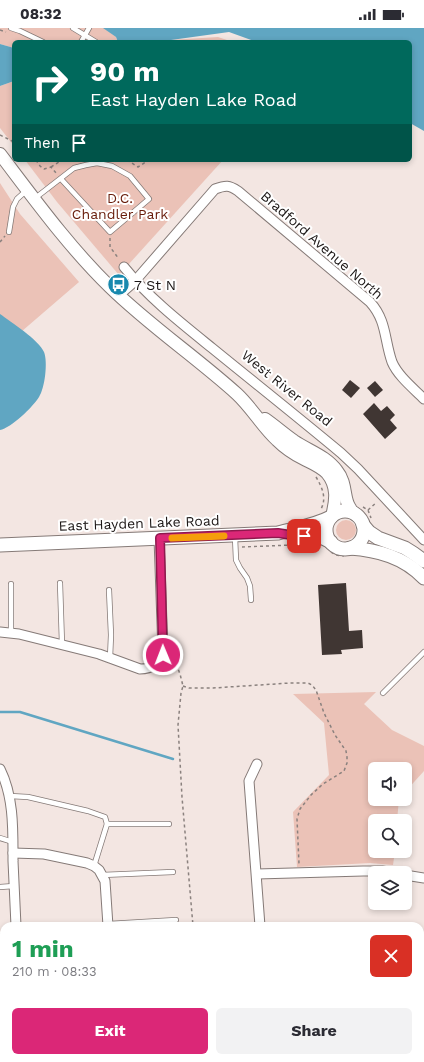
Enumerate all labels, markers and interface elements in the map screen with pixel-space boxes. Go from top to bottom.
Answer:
text: 08:32 [20,5,61,23]
text: 90 m [90,55,160,88]
icon: right [24,56,76,108]
text: East Hayden Lake Road [90,89,297,110]
icon: arrive [68,132,90,154]
text: Then [24,134,60,152]
street label: Bradford Avenue North [258,188,386,302]
park label: D.C. Chandler Park [72,190,168,222]
bus stop icon: 7 St N [105,272,131,298]
place label: 7 St N [134,277,176,293]
street label: West River Road [239,347,335,429]
street label: East Hayden Lake Road [58,512,220,534]
pin [287,519,321,553]
icon: arrive [293,525,315,547]
position arrow [142,634,184,676]
map controls [368,762,412,910]
button: sound [368,762,412,806]
button: search [368,814,412,858]
button: layers [368,866,412,910]
text: 1 min [12,935,74,963]
button: close [370,935,412,977]
text: 210 m · 08:33 [12,964,96,979]
button: Exit [12,1008,208,1054]
button: Share [216,1008,412,1054]

